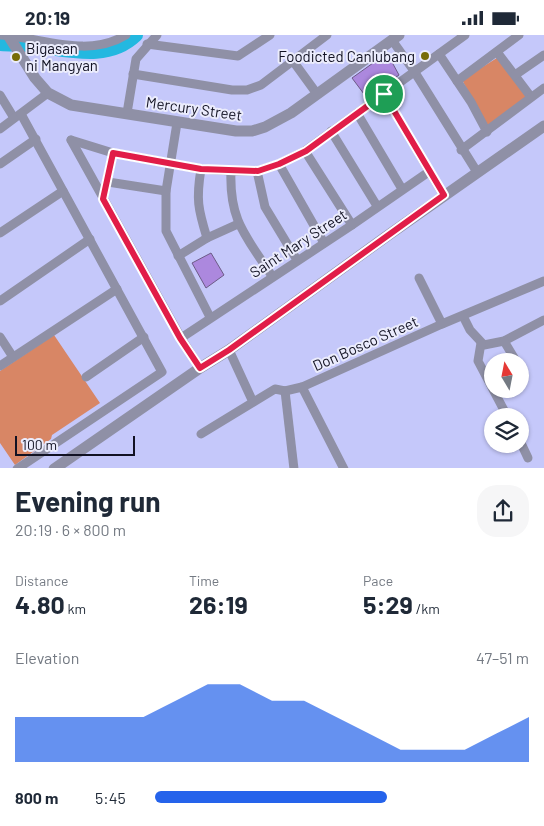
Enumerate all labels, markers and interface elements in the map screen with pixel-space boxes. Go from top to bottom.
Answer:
text: 20:19 [25,6,70,29]
place label: Bigasan ni Mangyan [26,39,98,74]
place label: Foodicted Canlubang [278,47,415,65]
marker: Foodicted Canlubang [419,50,431,62]
marker: Bigasan ni Mangyan [10,51,22,63]
pin [363,73,405,115]
icon: arrive [370,80,398,108]
street label: Mercury Street [145,92,243,124]
street label: Saint Mary Street [246,205,350,281]
street label: Don Bosco Street [310,312,420,374]
north arrow [484,353,529,397]
map controls [484,353,529,453]
button: layers [484,408,529,453]
scale bar [15,433,135,457]
text: 100 m [22,436,57,453]
text: Evening run [15,484,161,518]
button: share [477,485,529,537]
text: 20:19 · 6 × 800 m [15,520,126,539]
text: Distance [15,572,68,589]
text: Time [189,572,219,589]
text: Pace [363,572,393,589]
text: 4.80 [15,589,65,619]
text: 26:19 [189,589,248,619]
text: 5:29 [363,589,413,619]
text: km [65,600,86,617]
text: /km [413,600,440,617]
text: Elevation [15,648,79,667]
text: 47–51 m [476,648,529,667]
text: 800 m [15,788,58,807]
text: 5:45 [95,788,126,807]

